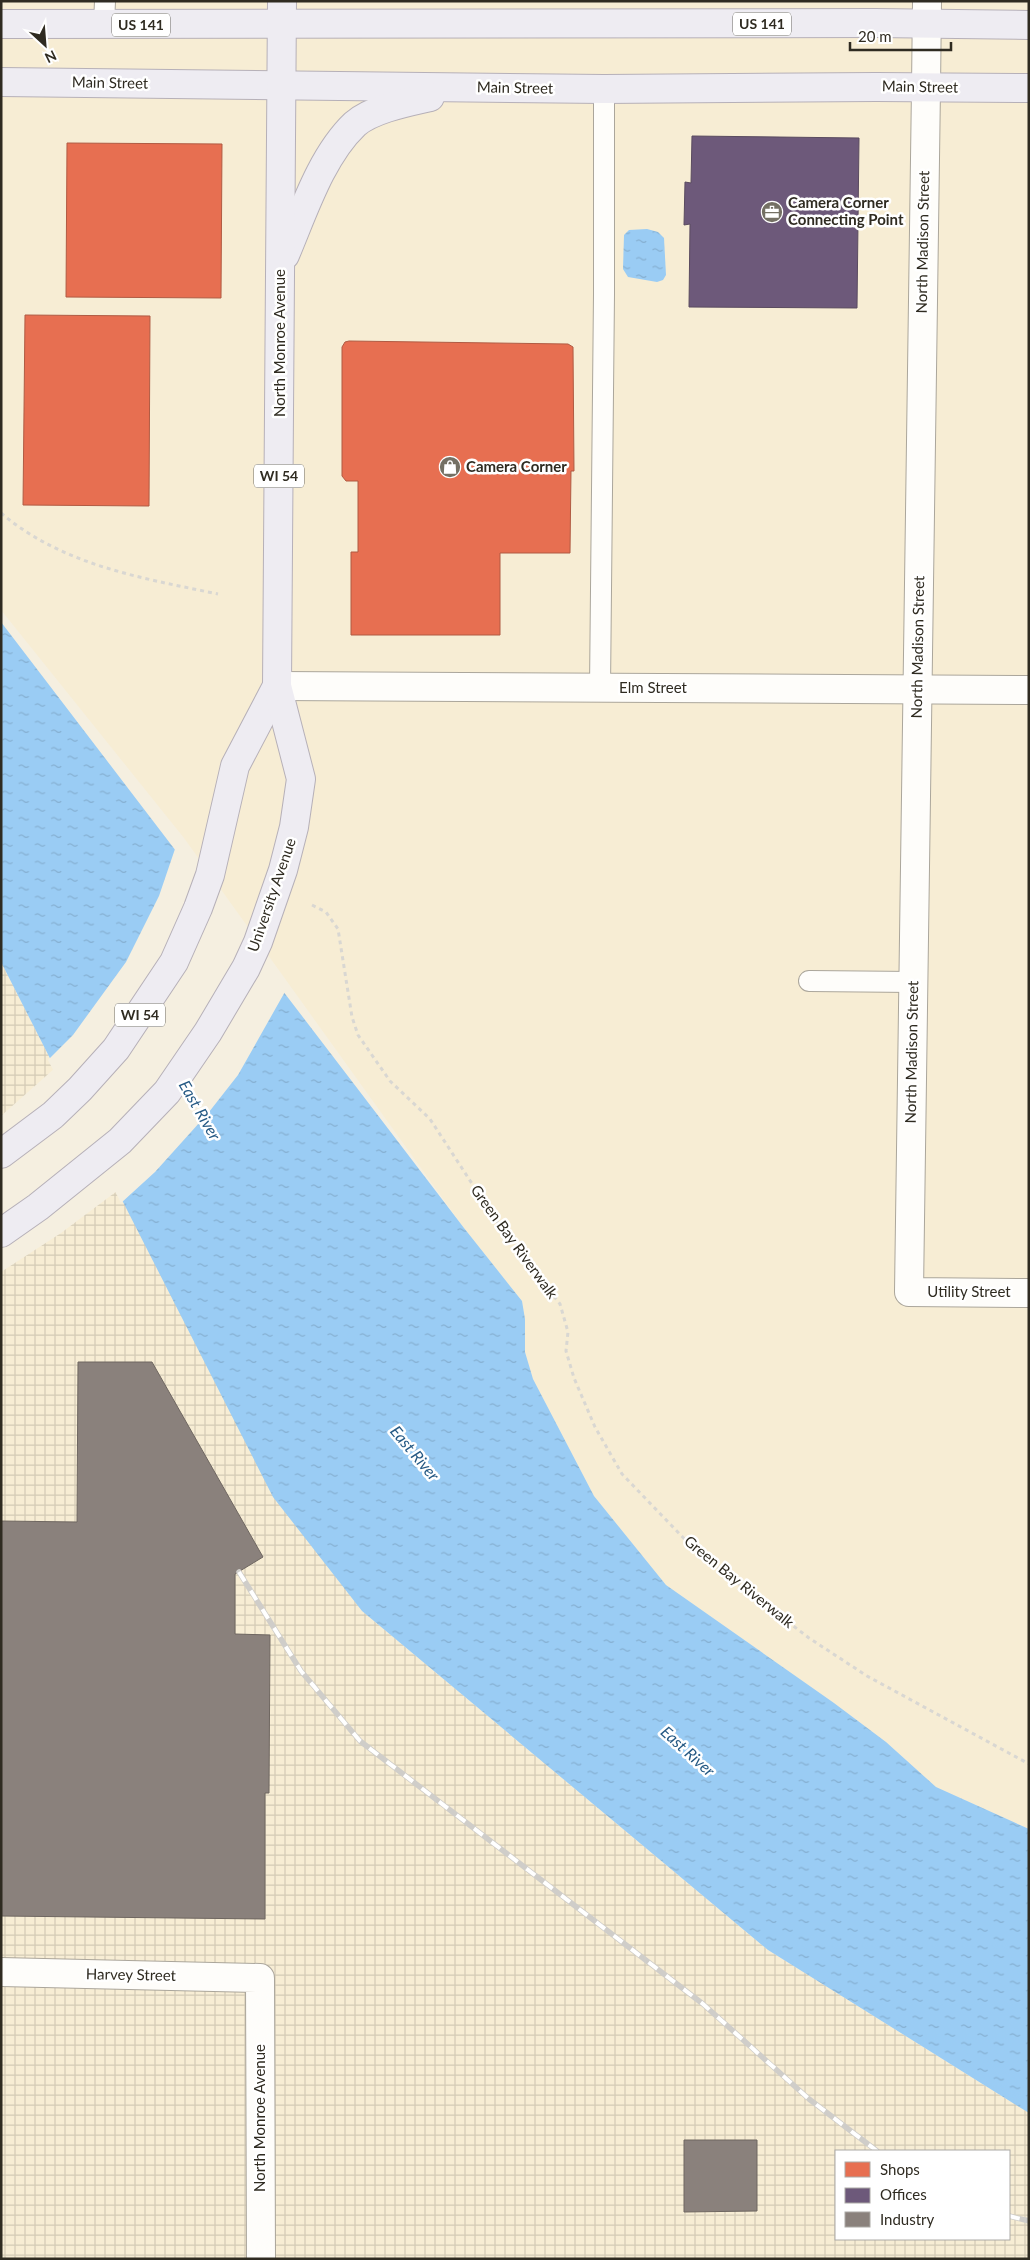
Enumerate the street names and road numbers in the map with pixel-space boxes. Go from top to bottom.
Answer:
road number: US 141 [733,12,791,36]
road number: US 141 [112,14,170,36]
street label: Main Street [72,72,149,92]
street label: Main Street [882,76,959,96]
street label: Main Street [477,77,554,97]
street label: North Madison Street [912,170,932,313]
street label: North Monroe Avenue [270,269,288,417]
road number: WI 54 [254,464,304,488]
street label: North Madison Street [907,575,927,718]
street label: Elm Street [619,678,688,696]
street label: University Avenue [243,835,299,954]
street label: North Madison Street [901,980,921,1123]
road number: WI 54 [115,1004,165,1026]
street label: Green Bay Riverwalk [467,1181,562,1302]
street label: Utility Street [927,1282,1011,1300]
street label: Green Bay Riverwalk [681,1531,799,1631]
street label: Harvey Street [86,1964,177,1984]
street label: North Monroe Avenue [250,2044,268,2192]

